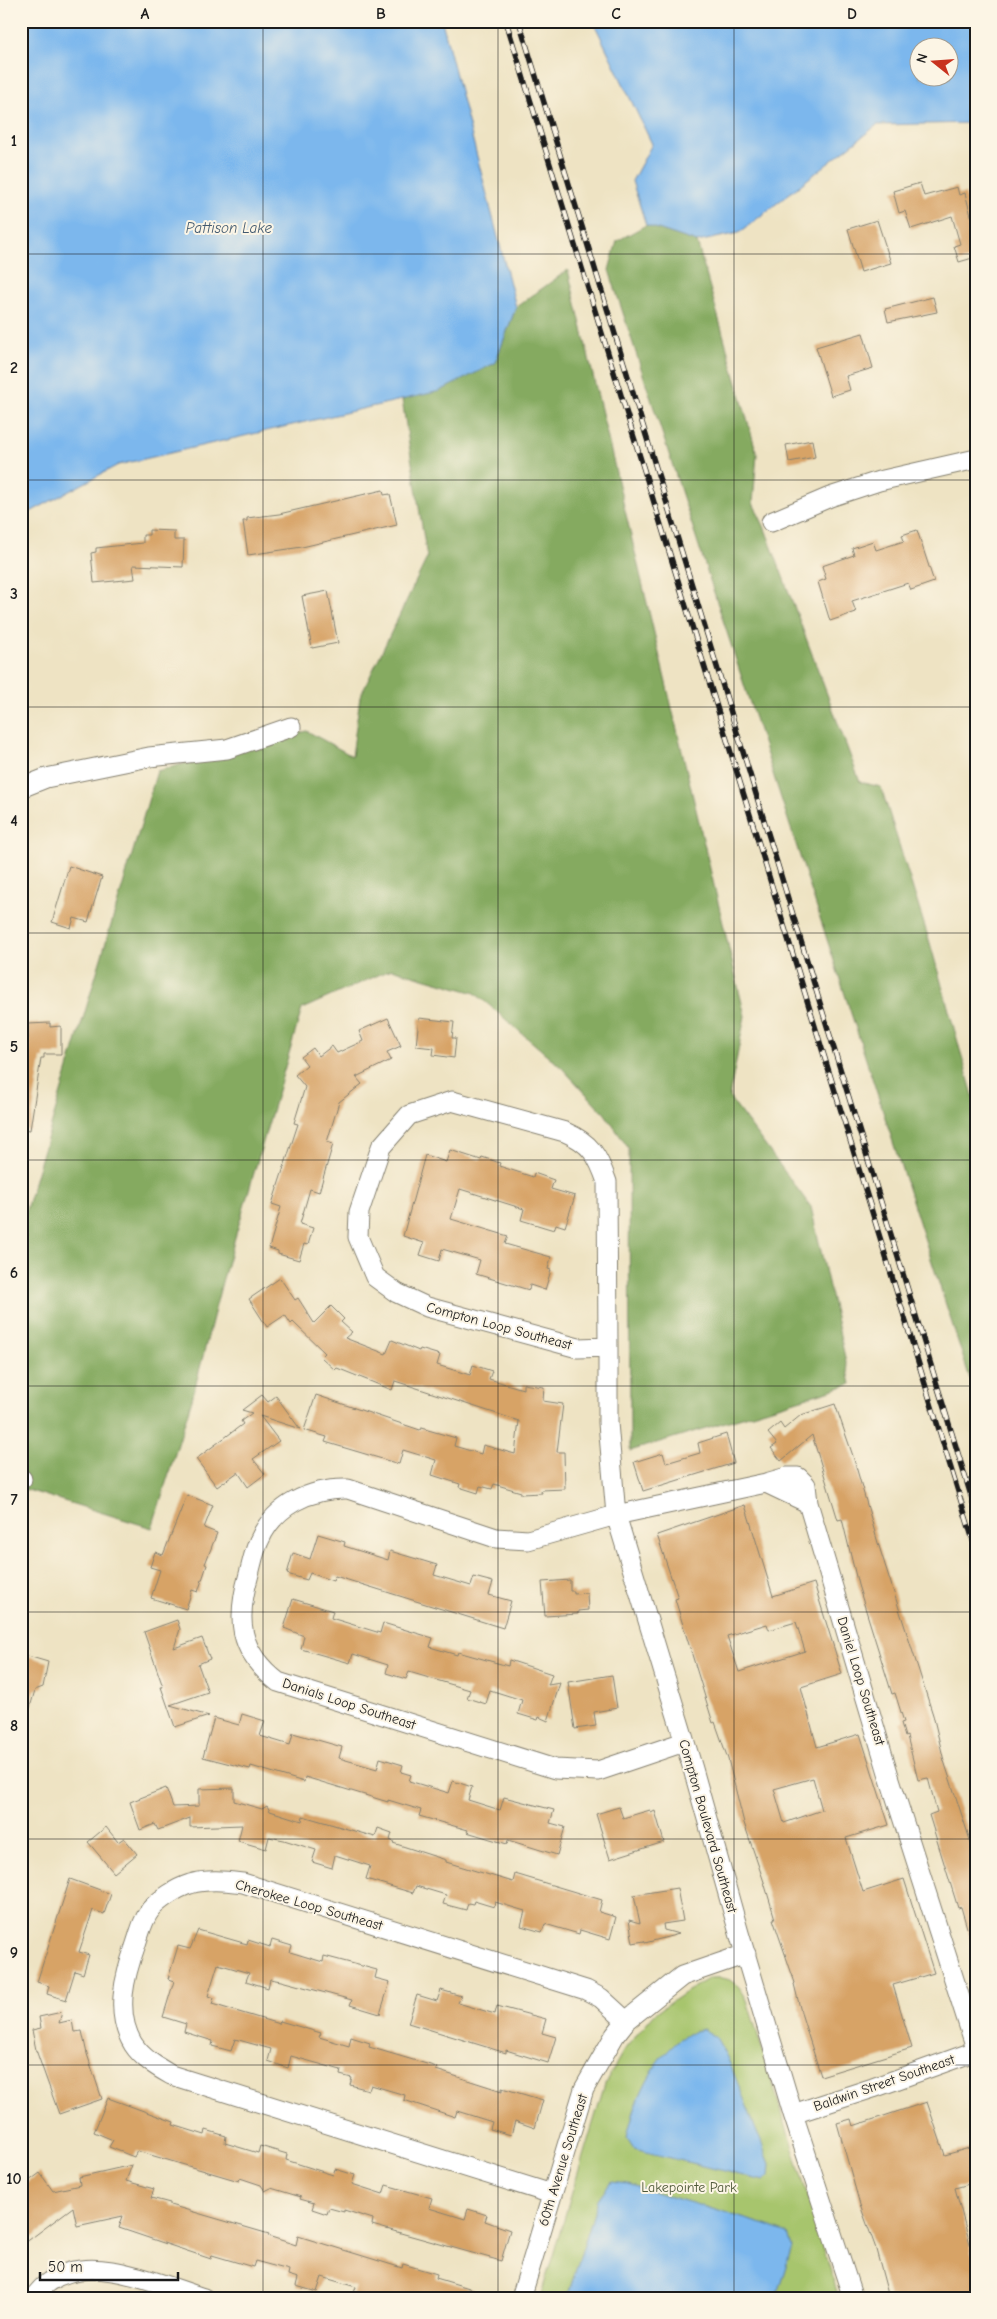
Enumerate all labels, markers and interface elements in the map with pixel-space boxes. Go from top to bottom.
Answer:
text: A [141,5,150,23]
text: B [376,5,386,23]
text: C [611,5,621,23]
text: D [847,5,857,23]
north arrow [910,38,960,88]
text: N [913,51,932,65]
text: 1 [11,132,17,150]
water label: Pattison Lake [186,219,273,237]
text: 2 [10,359,18,377]
text: 3 [10,585,18,603]
text: 4 [10,812,18,830]
text: 5 [10,1038,18,1056]
text: 6 [10,1264,18,1282]
street label: Compton Loop Southeast [424,1298,575,1354]
text: 7 [10,1491,18,1509]
street label: Daniel Loop Southeast [833,1615,889,1748]
street label: Danials Loop Southeast [280,1674,419,1734]
text: 8 [10,1717,18,1735]
street label: Compton Boulevard Southeast [675,1737,741,1916]
street label: Cherokee Loop Southeast [233,1876,386,1934]
text: 9 [10,1944,18,1962]
street label: Baldwin Street Southeast [811,2051,958,2115]
street label: 60th Avenue Southeast [535,2091,592,2228]
text: 10 [6,2170,22,2188]
park label: Lakepointe Park [641,2179,737,2196]
scale bar [40,2249,178,2281]
text: 50 m [48,2258,83,2276]

